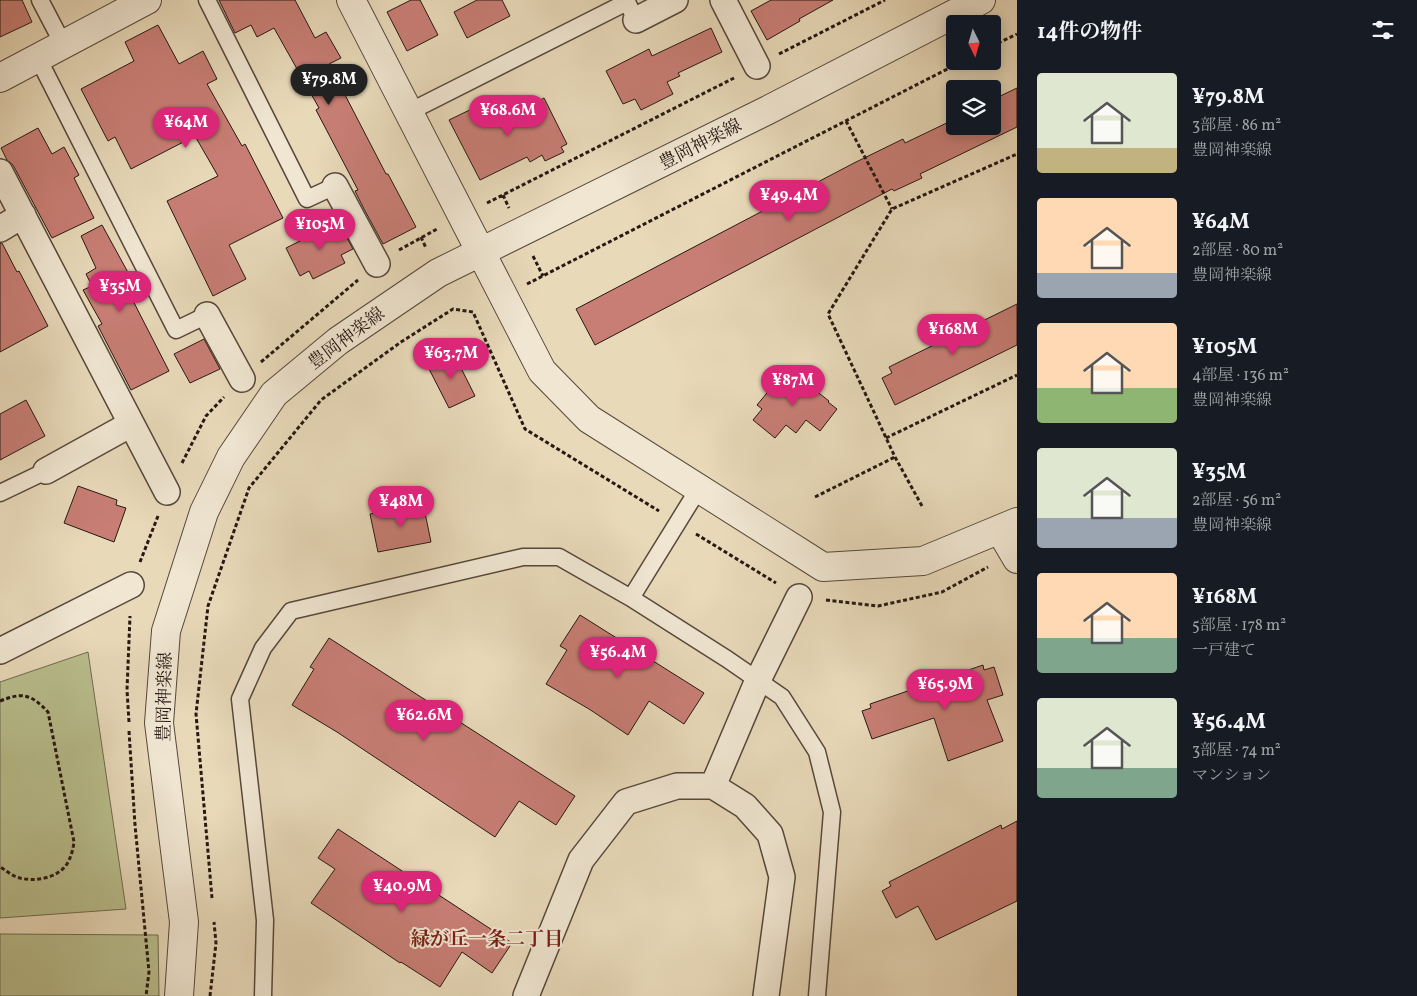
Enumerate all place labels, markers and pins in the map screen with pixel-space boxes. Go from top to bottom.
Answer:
pin: ¥79.8M [288,64,370,106]
pin: ¥68.6M [467,94,549,137]
pin: ¥64M [156,106,216,149]
pin: ¥49.4M [748,180,830,222]
pin: ¥105M [285,208,355,251]
pin: ¥35M [90,270,150,313]
pin: ¥168M [918,314,988,356]
pin: ¥63.7M [410,338,492,380]
pin: ¥87M [763,364,823,407]
pin: ¥48M [371,486,431,528]
pin: ¥56.4M [577,636,659,679]
pin: ¥65.9M [904,668,986,711]
pin: ¥62.6M [383,700,465,742]
pin: ¥40.9M [361,870,443,913]

